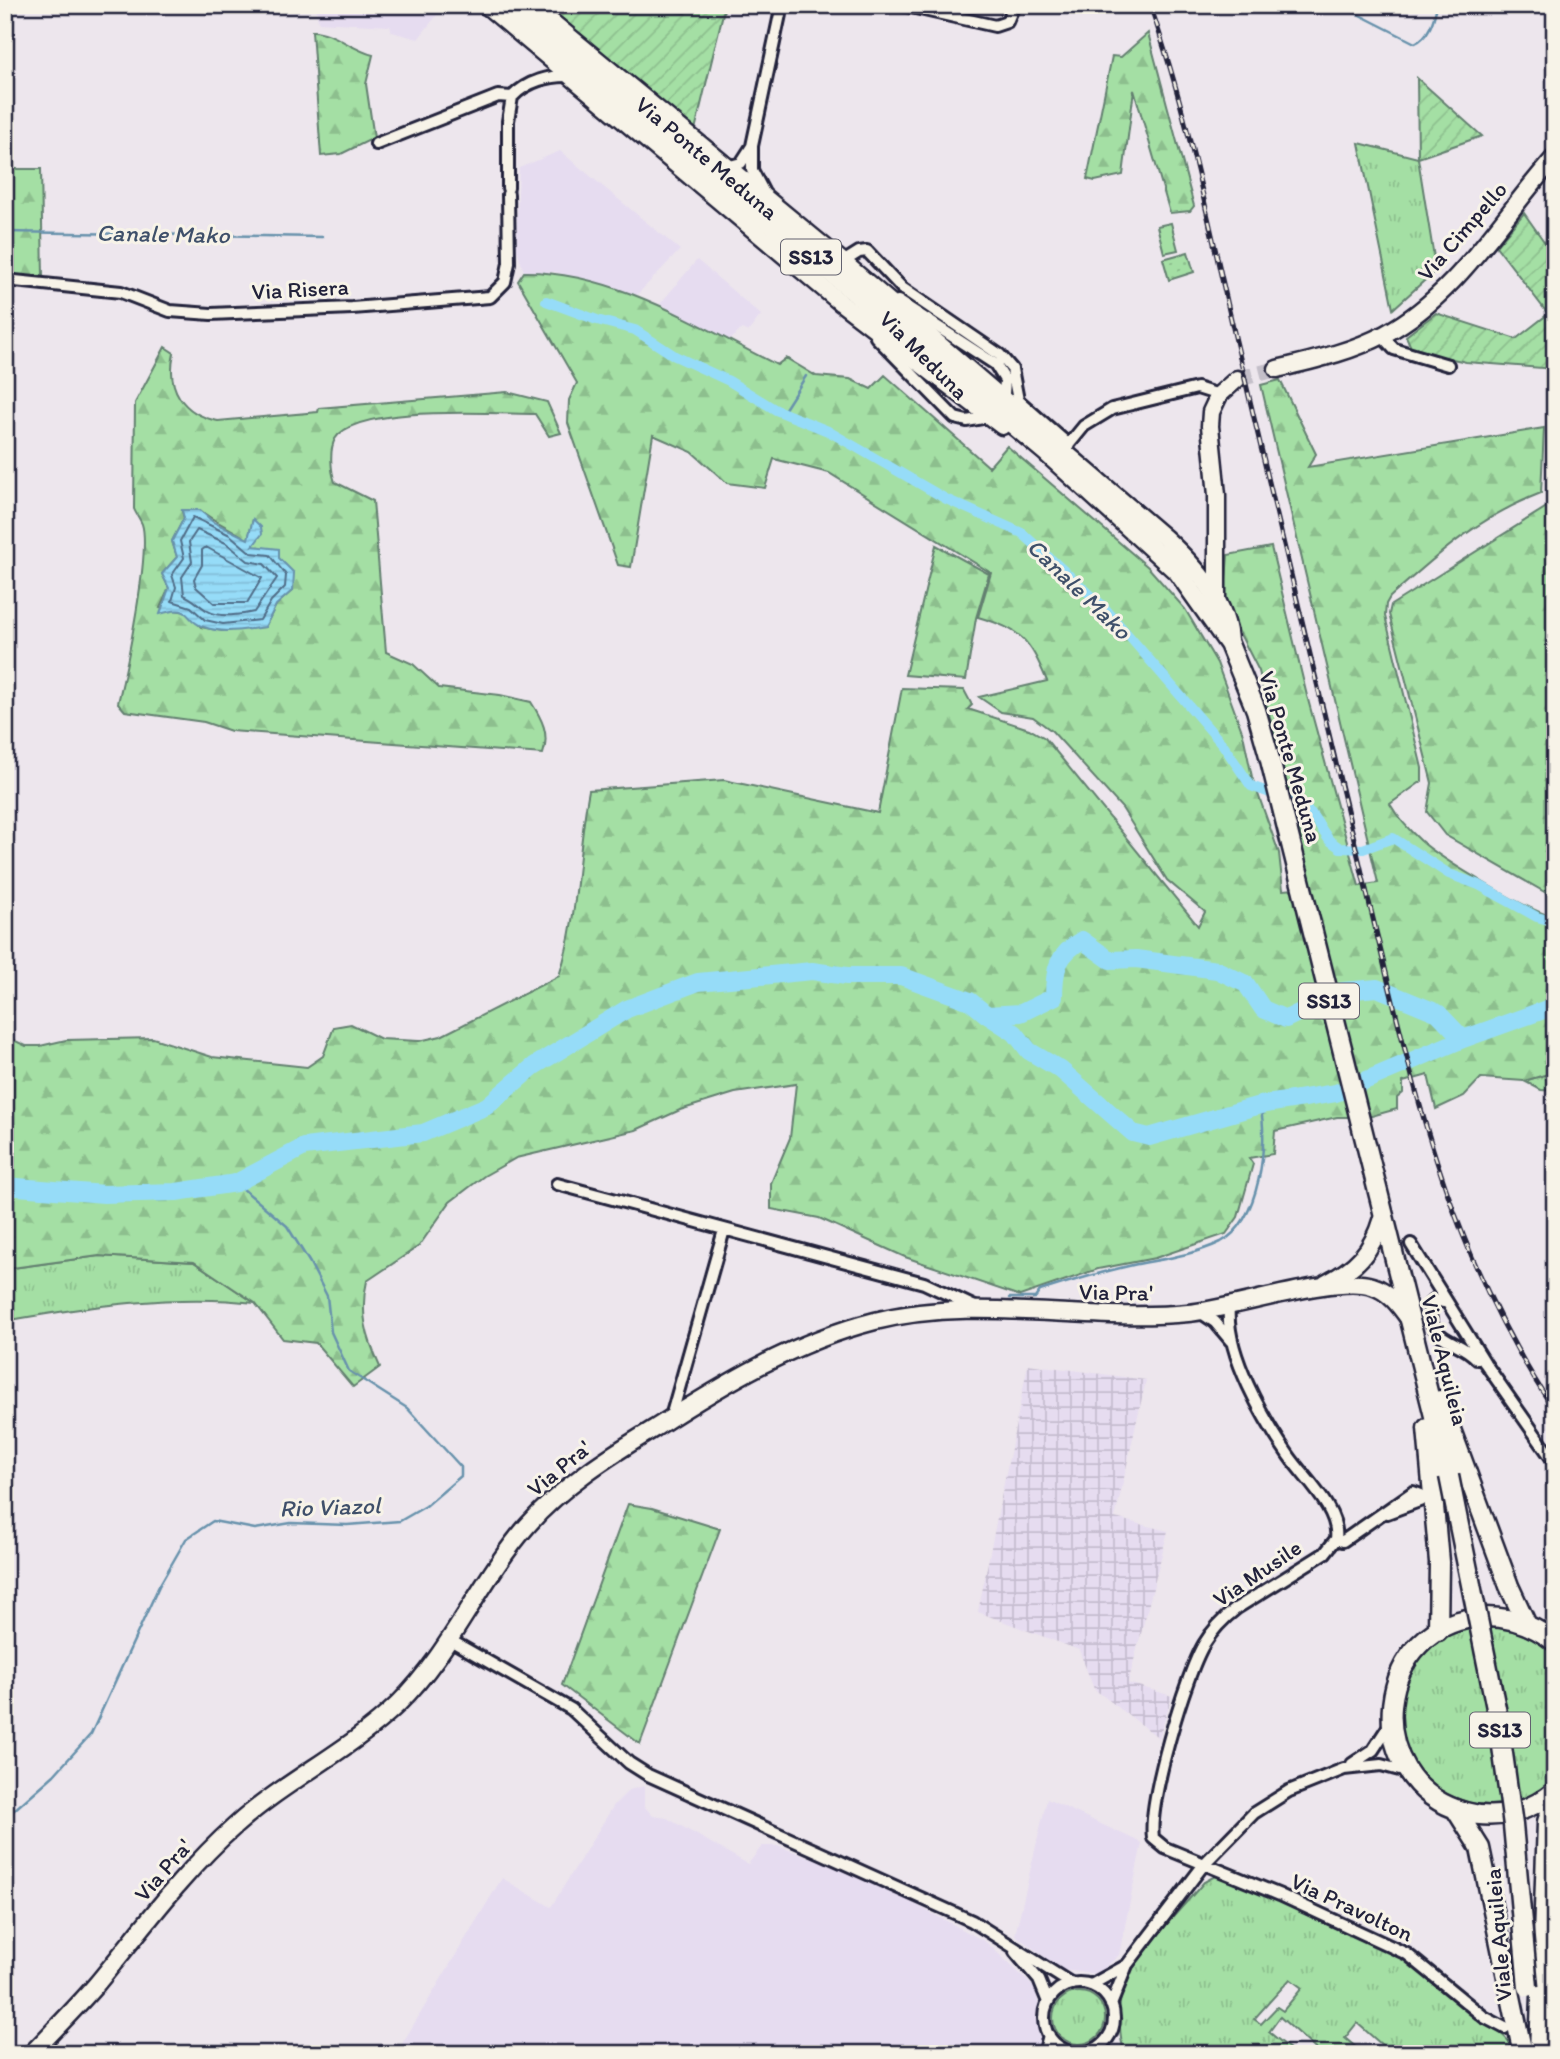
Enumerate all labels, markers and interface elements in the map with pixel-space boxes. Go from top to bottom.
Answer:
street label: Via Ponte Meduna [630,90,784,226]
street label: Via Cimpello [1411,175,1513,287]
water label: Canale Mako [96,218,231,249]
road number: SS13 [781,240,841,274]
street label: Via Risera [251,272,349,306]
street label: Via Meduna [874,305,974,405]
water label: Canale Mako [1021,532,1138,646]
street label: Via Ponte Meduna [1253,668,1329,846]
road number: SS13 [1299,984,1359,1018]
street label: Via Pra' [1079,1277,1153,1307]
street label: Viale Aquileia [1415,1292,1475,1428]
street label: Via Pra' [521,1434,597,1502]
water label: Rio Viazol [279,1490,383,1523]
street label: Via Musile [1207,1533,1307,1613]
road number: SS13 [1470,1712,1530,1748]
street label: Via Pra' [128,1833,198,1907]
street label: Via Pravolton [1286,1866,1418,1948]
street label: Viale Aquileia [1478,1867,1518,2003]

